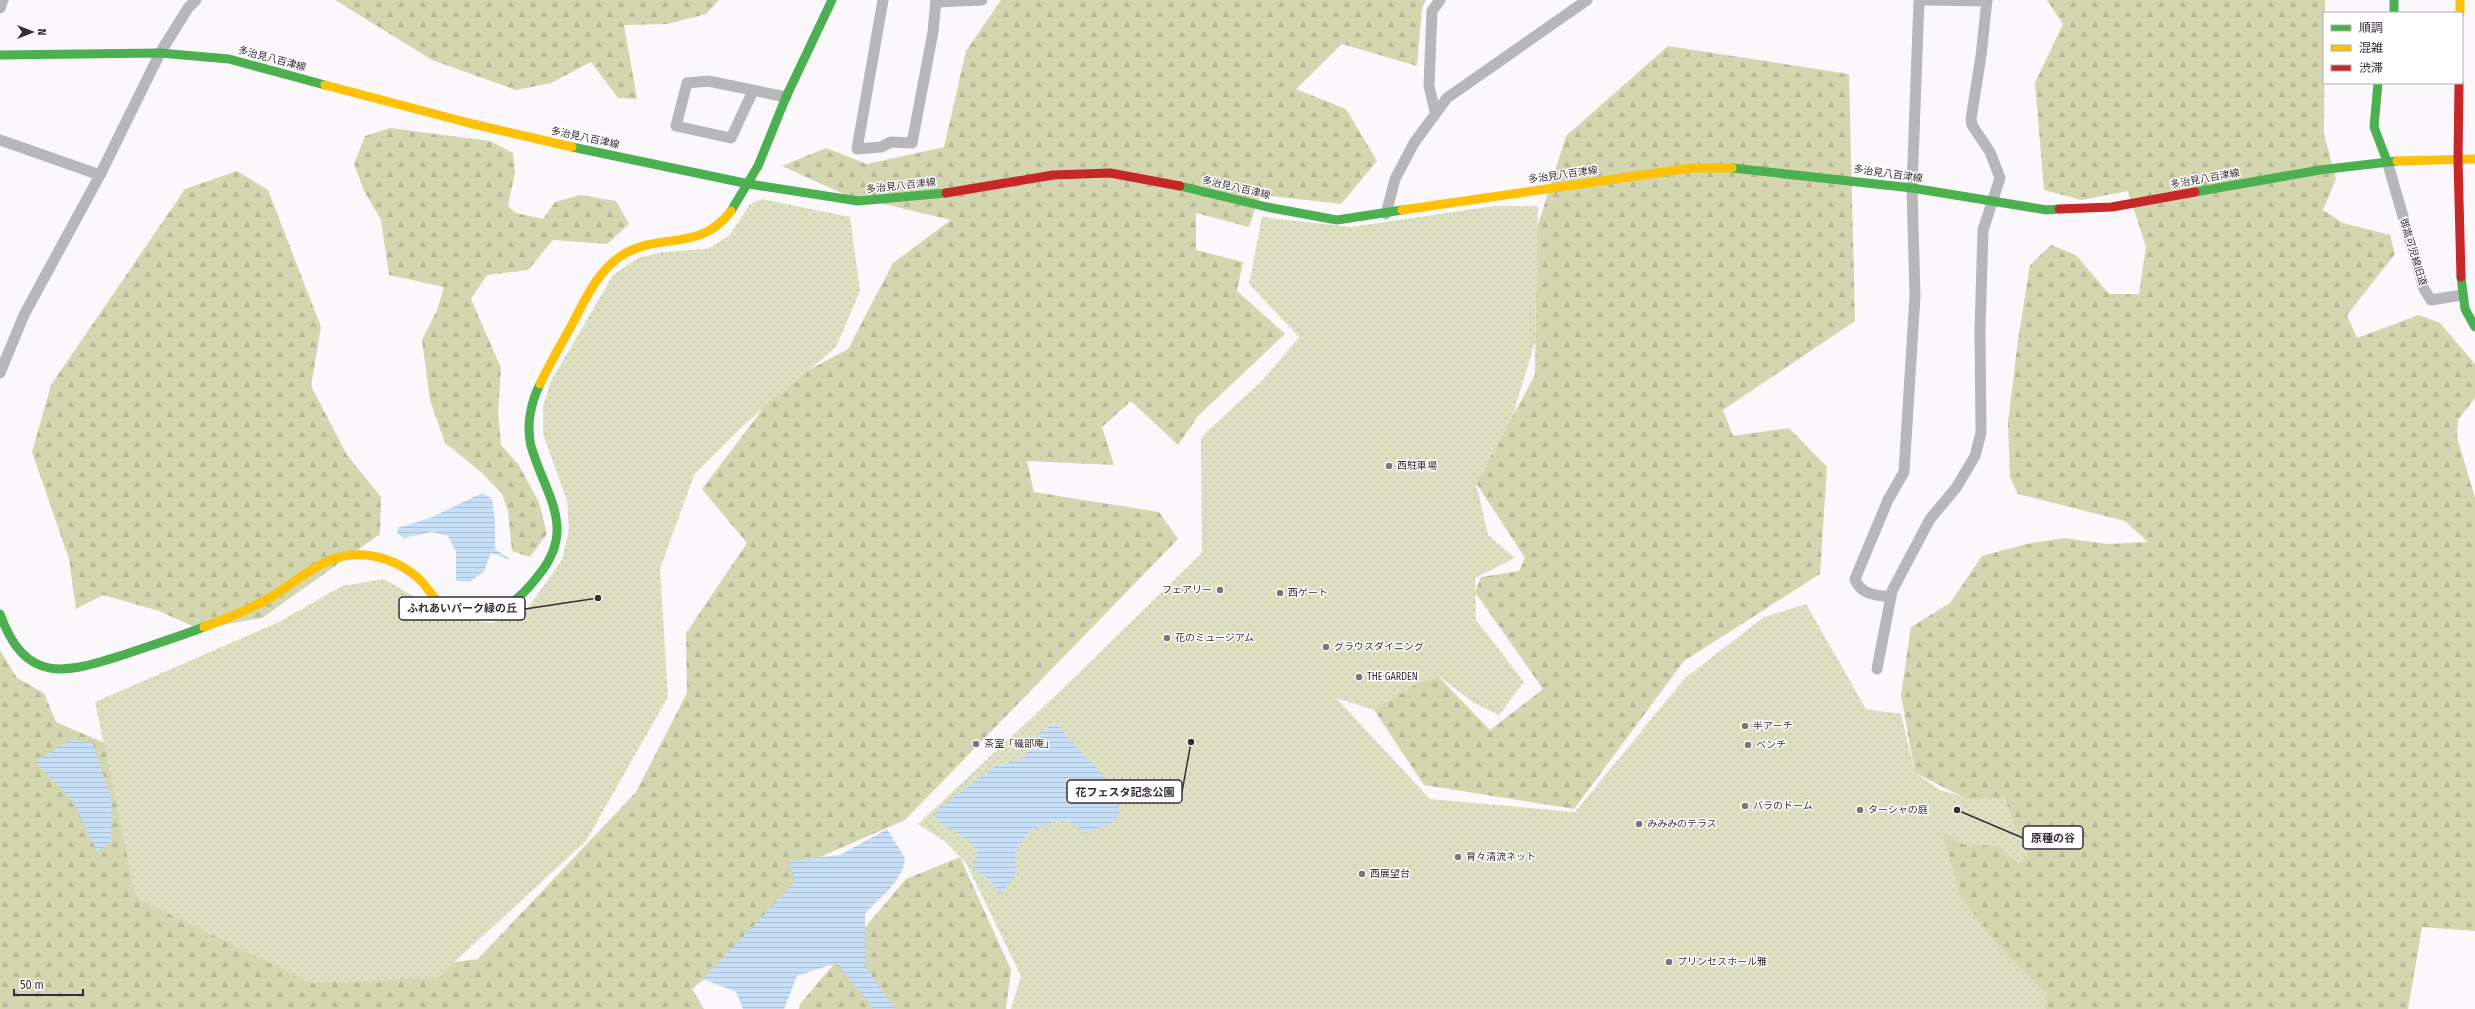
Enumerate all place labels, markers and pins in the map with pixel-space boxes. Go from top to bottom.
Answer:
place label: 西駐車場 [1397,460,1437,472]
marker: 西駐車場 [1384,461,1394,471]
place label: フェアリー [1162,584,1212,596]
marker: フェアリー [1215,585,1225,595]
place label: 西ゲート [1288,587,1328,599]
marker: 西ゲート [1275,588,1285,598]
callout: ふれあいパーク緑の丘 [399,597,525,620]
place label: 花のミュージアム [1175,632,1254,644]
marker: 花のミュージアム [1162,633,1172,643]
place label: グラウスダイニング [1334,641,1424,653]
marker: グラウスダイニング [1321,642,1331,652]
place label: THE GARDEN [1367,671,1418,683]
marker: THE GARDEN [1354,672,1364,682]
place label: 半アーチ [1753,720,1792,732]
marker: 半アーチ [1740,721,1750,731]
place label: 茶室「織部庵」 [984,738,1054,750]
marker: 茶室「織部庵」 [971,739,981,749]
place label: ベンチ [1756,739,1786,751]
marker: ベンチ [1743,740,1753,750]
callout: 花フェスタ記念公園 [1067,780,1182,803]
place label: バラのドーム [1753,800,1813,812]
marker: バラのドーム [1740,801,1750,811]
place label: ターシャの庭 [1868,804,1928,816]
marker: ターシャの庭 [1855,805,1865,815]
place label: みみみのテラス [1647,818,1717,830]
marker: みみみのテラス [1634,819,1644,829]
callout: 原種の谷 [2023,826,2083,849]
place label: 育々清流ネット [1466,851,1536,863]
marker: 育々清流ネット [1453,852,1463,862]
place label: 西展望台 [1370,868,1410,880]
marker: 西展望台 [1357,869,1367,879]
place label: プリンセスホール雅 [1677,956,1767,968]
marker: プリンセスホール雅 [1664,957,1674,967]

